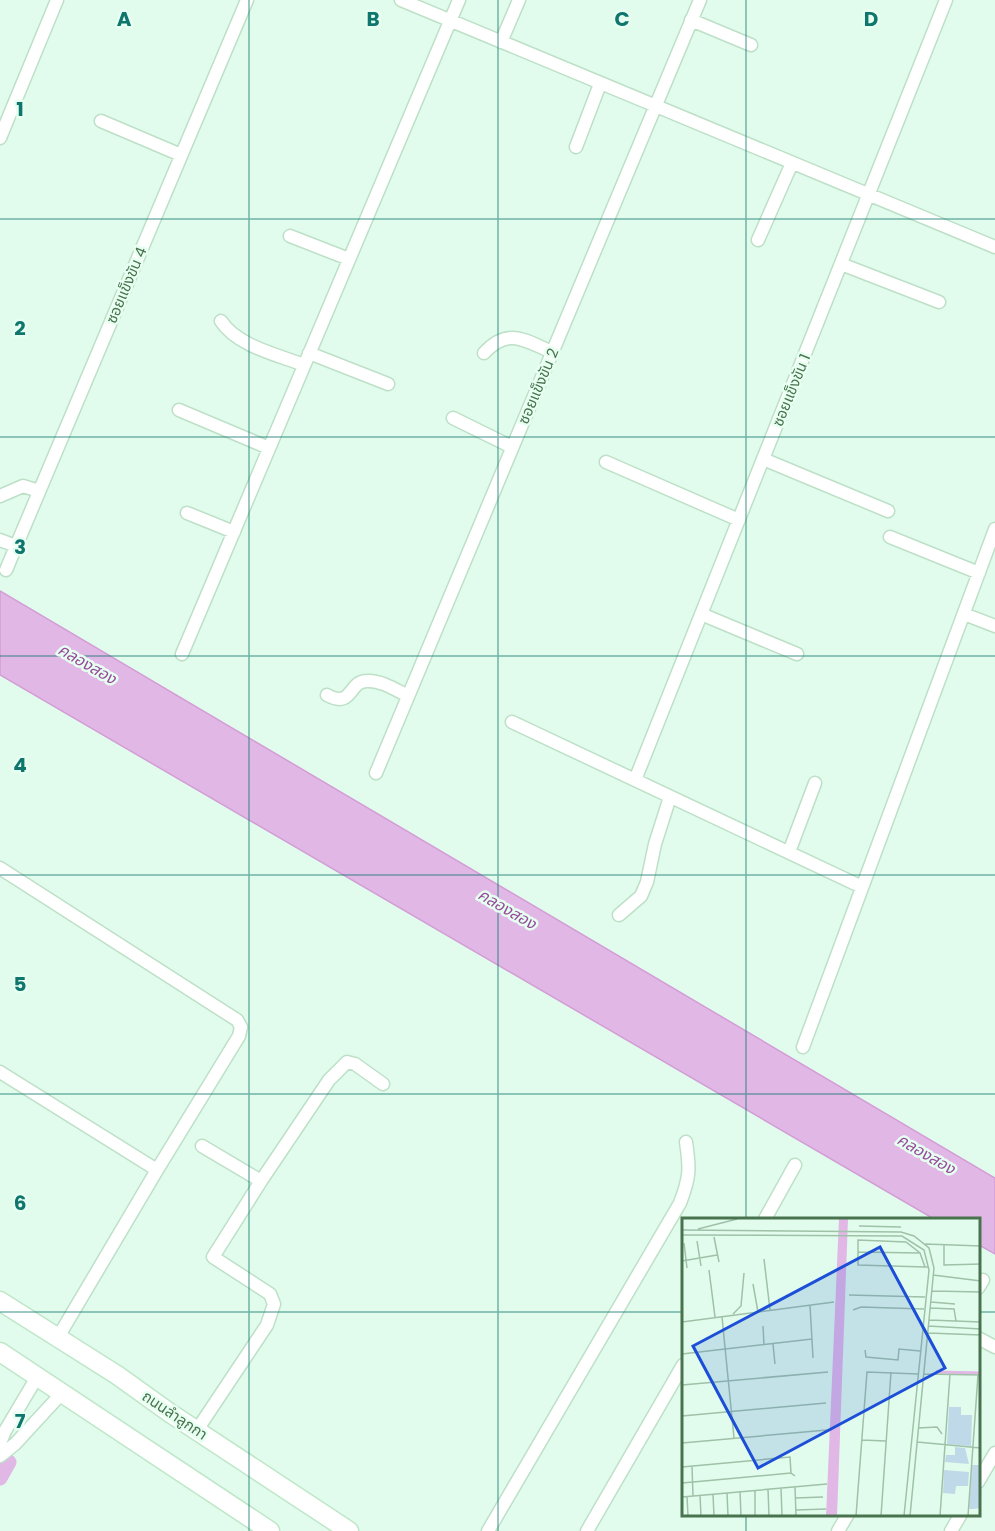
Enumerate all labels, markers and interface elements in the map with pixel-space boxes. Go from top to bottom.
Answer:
text: A [117,5,132,33]
text: B [366,5,380,33]
text: C [614,5,630,33]
text: D [864,5,878,33]
text: 1 [16,95,24,123]
street label: ซอยแข็งขัน 4 [100,243,152,327]
text: 2 [14,314,26,342]
street label: ซอยแข็งขัน 2 [513,345,563,427]
street label: ซอยแข็งขัน 1 [767,351,815,429]
text: 3 [14,533,26,561]
water label: คลองสอง [54,638,122,691]
text: 4 [13,751,27,779]
water label: คลองสอง [474,883,542,936]
text: 5 [14,970,27,998]
water label: คลองสอง [893,1128,961,1181]
text: 6 [14,1189,26,1217]
inset map [682,1218,980,1516]
street label: ถนนลำลูกกา [138,1385,212,1445]
text: 7 [15,1407,26,1435]

